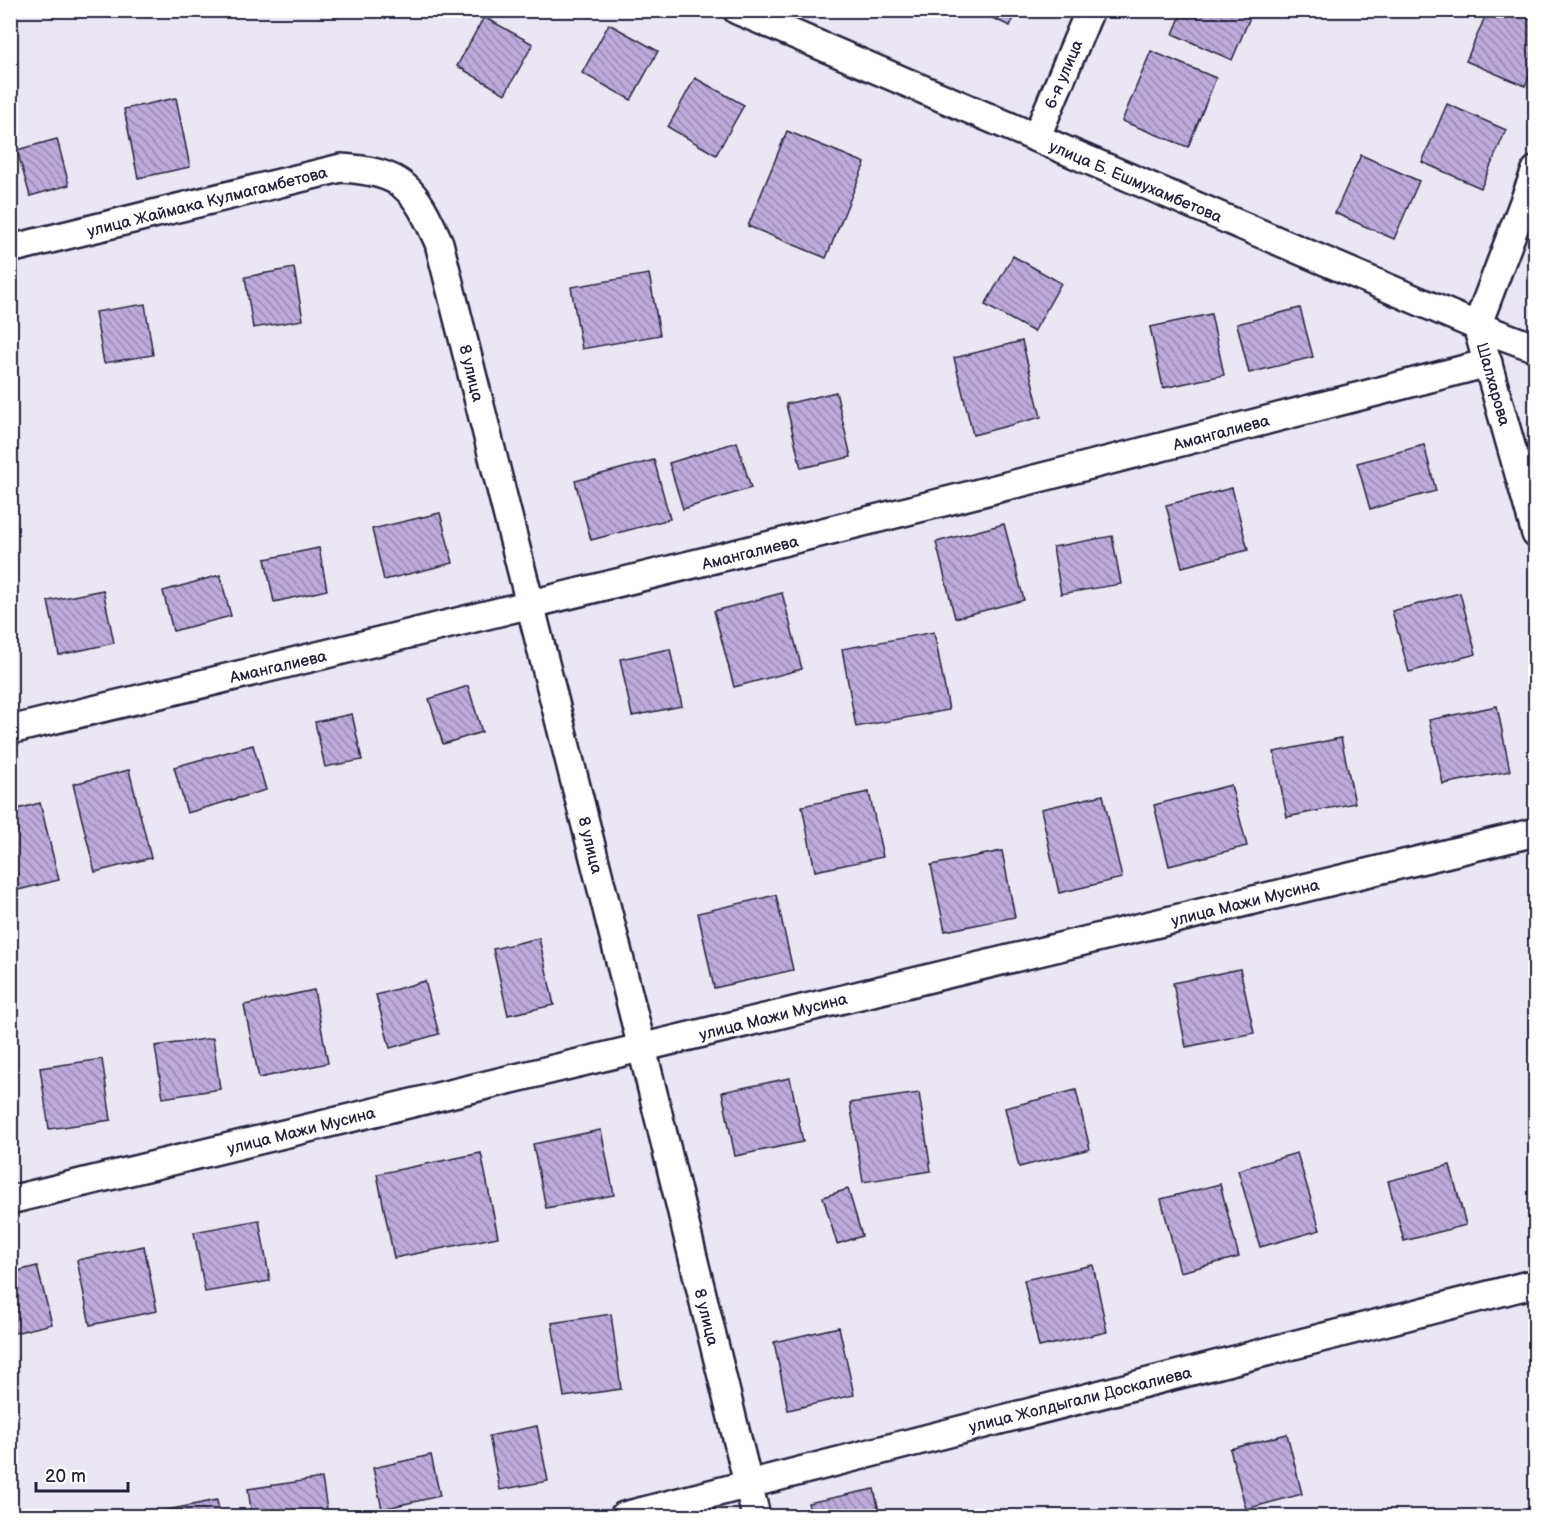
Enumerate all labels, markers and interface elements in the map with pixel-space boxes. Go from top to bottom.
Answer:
street label: 6-я улица [1041,37,1088,112]
street label: улица Б. Ешмухамбетова [1046,137,1225,228]
street label: улица Жаймака Кулмагамбетова [85,163,330,242]
street label: Шалхарова [1472,341,1514,429]
street label: 8 улица [454,343,487,404]
street label: Амангалиева [1170,411,1272,456]
street label: Амангалиева [699,532,801,575]
street label: Амангалиева [227,647,329,688]
street label: 8 улица [573,815,606,876]
street label: улица Мажи Мусина [1169,876,1322,931]
street label: улица Мажи Мусина [697,990,850,1045]
street label: улица Мажи Мусина [225,1104,378,1159]
street label: 8 улица [689,1287,722,1348]
street label: улица Жолдыгали Доскалиева [967,1363,1194,1437]
scale bar [36,1455,128,1493]
text: 20 m [45,1466,86,1487]

